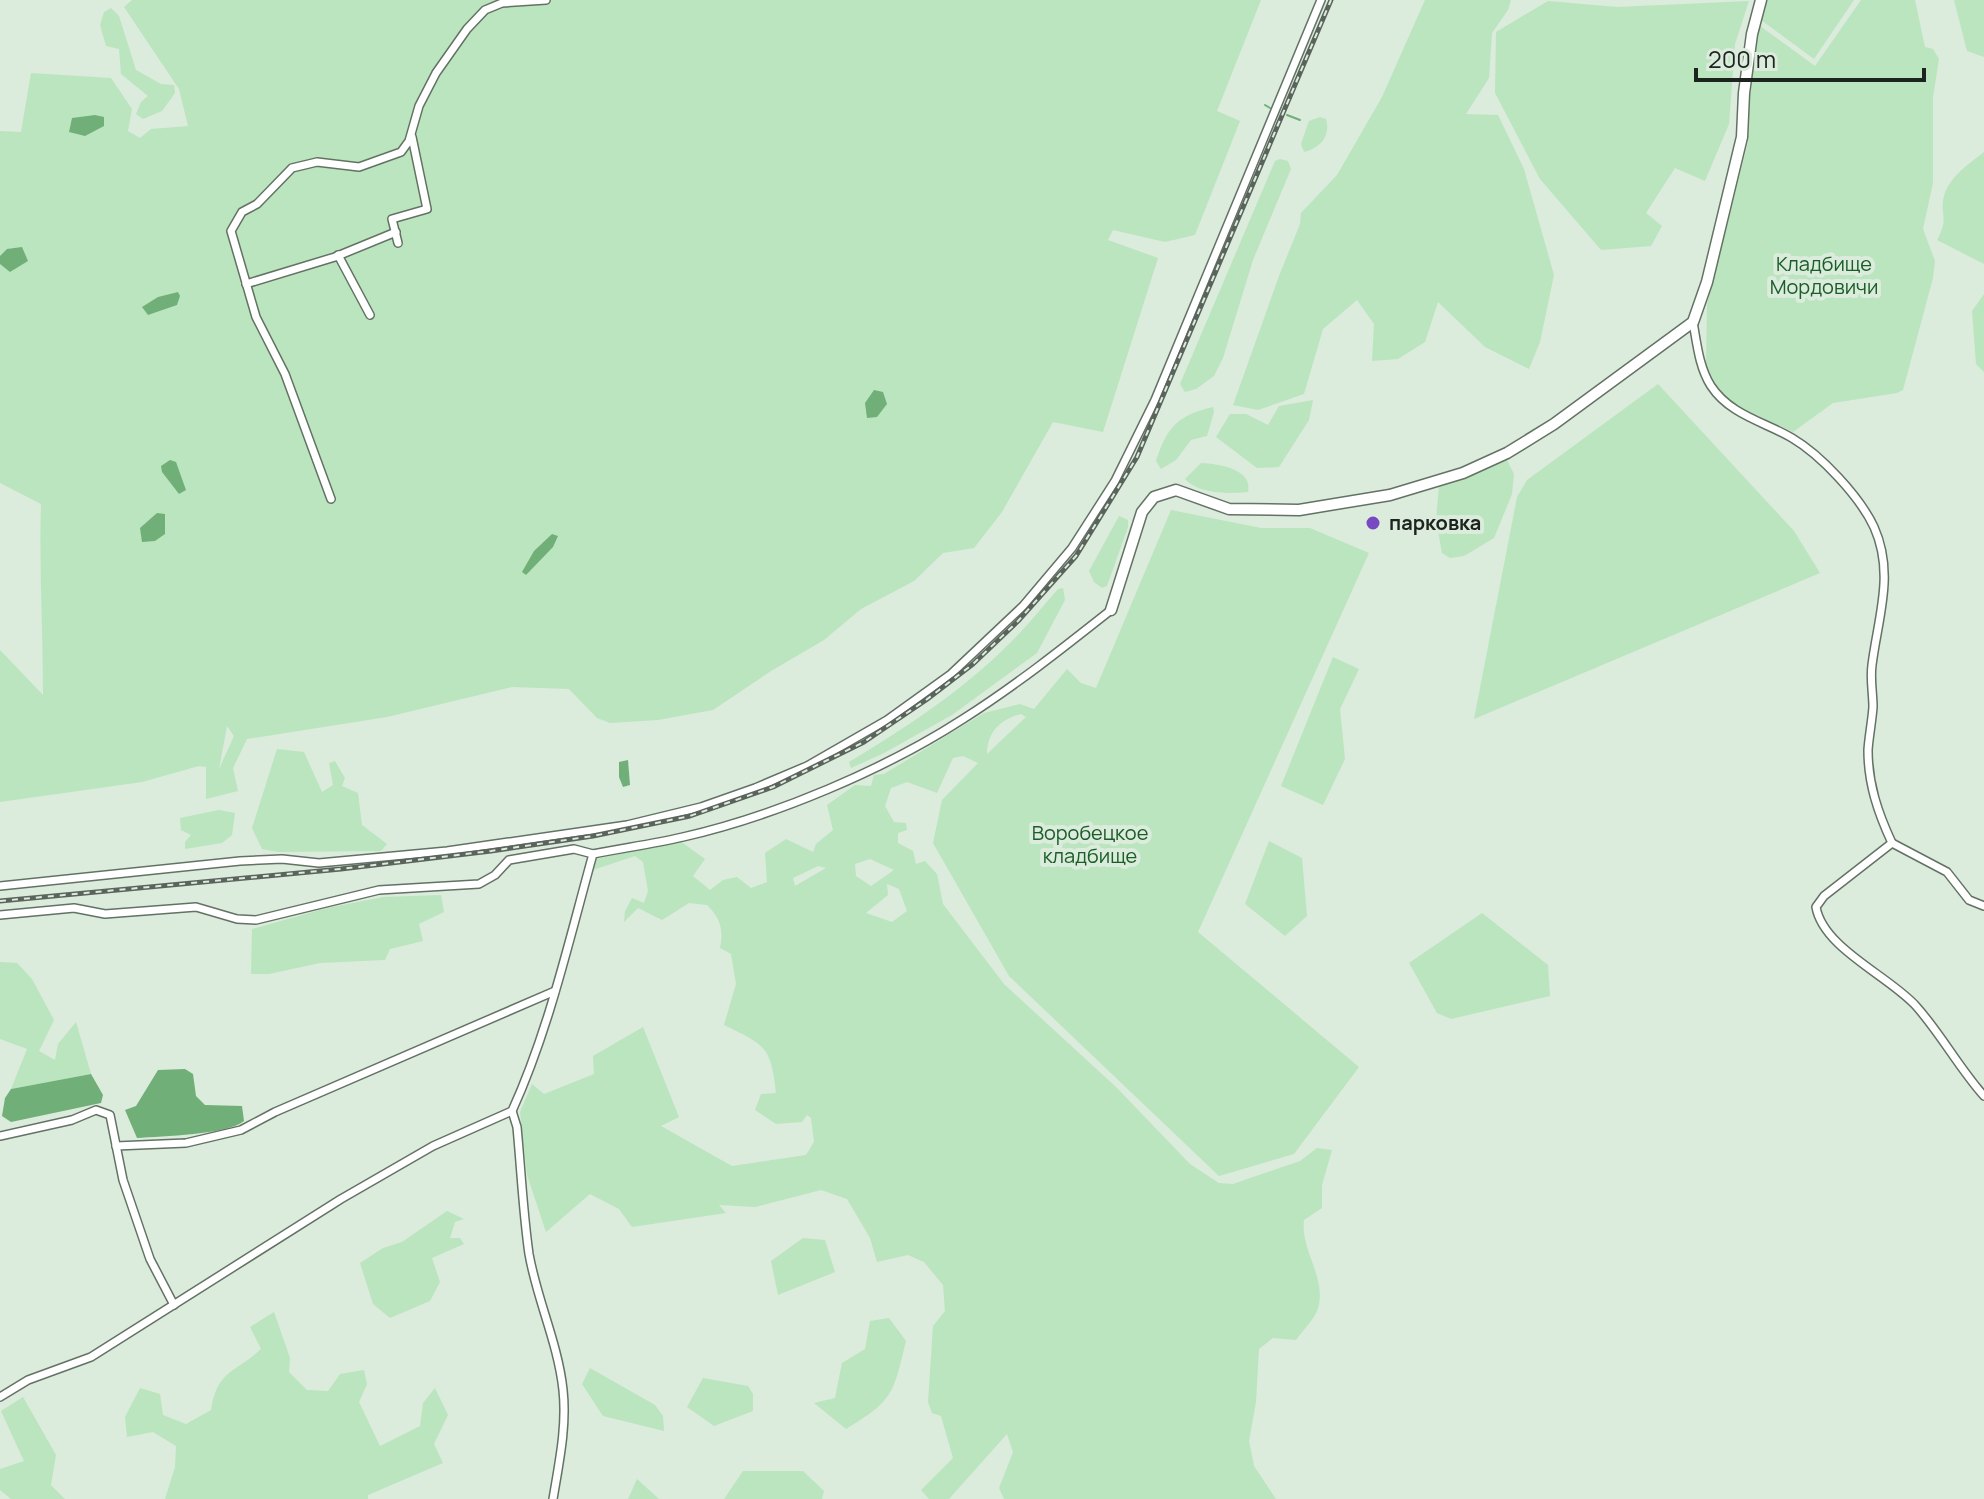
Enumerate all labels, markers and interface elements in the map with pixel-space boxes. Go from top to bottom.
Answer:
scale bar [1696,32,1924,82]
text: 200 m [1708,42,1776,75]
park label: Кладбище Мордовичи [1770,250,1878,300]
place label: парковка [1389,509,1481,536]
marker: парковка [1364,514,1382,532]
park label: Воробецкое кладбище [1032,819,1148,869]

